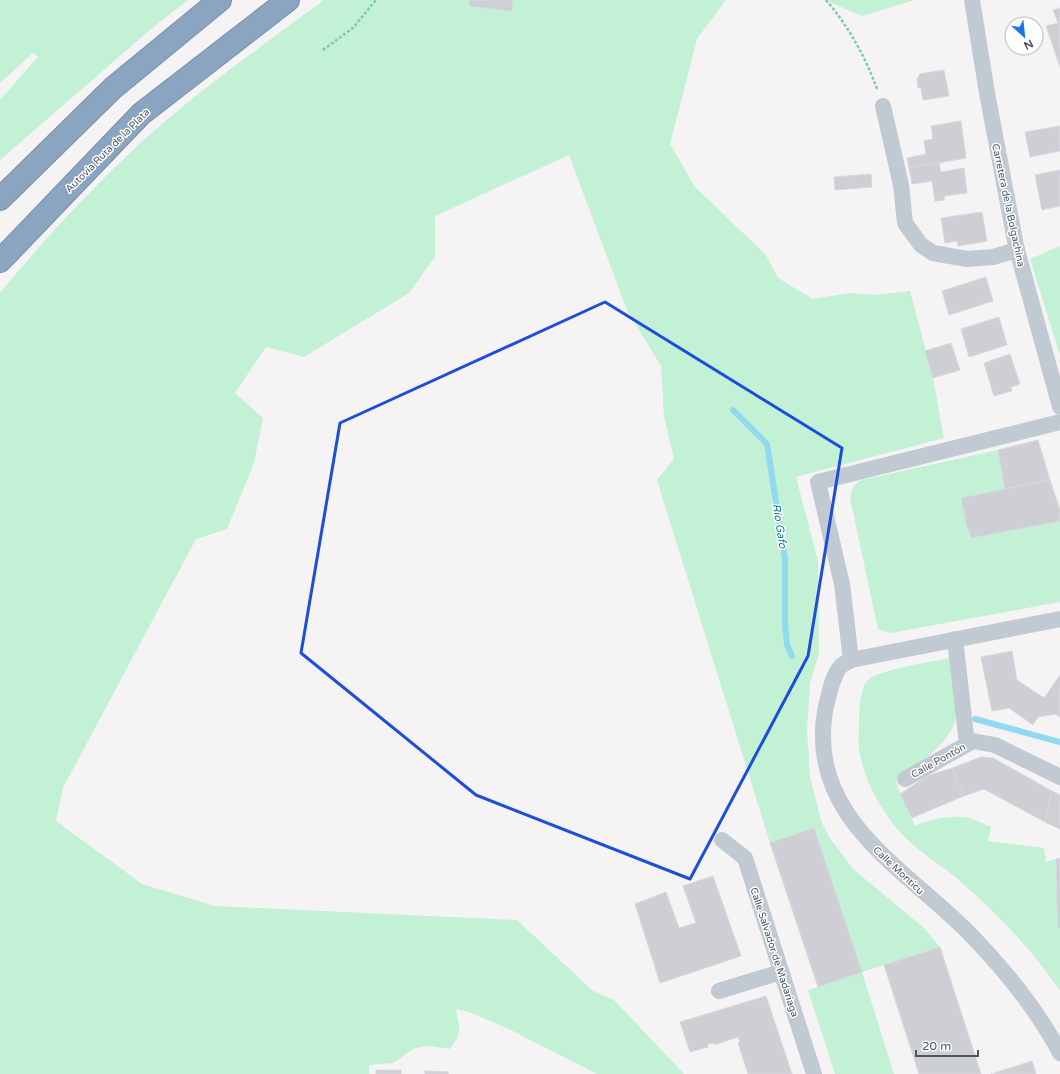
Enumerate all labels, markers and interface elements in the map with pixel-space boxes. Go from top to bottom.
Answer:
north arrow [1004,16,1044,56]
text: N [1021,37,1035,52]
street label: Autovía Ruta de la Plata [63,106,152,195]
street label: Carretera de la Bolgachina [989,143,1027,268]
water label: Río Gafo [770,503,790,551]
street label: Calle Pontón [909,741,968,781]
street label: Calle Monticu [870,844,926,897]
street label: Calle Salvador de Madariaga [747,886,801,1019]
scale bar [916,1032,978,1058]
text: 20 m [922,1039,951,1053]

